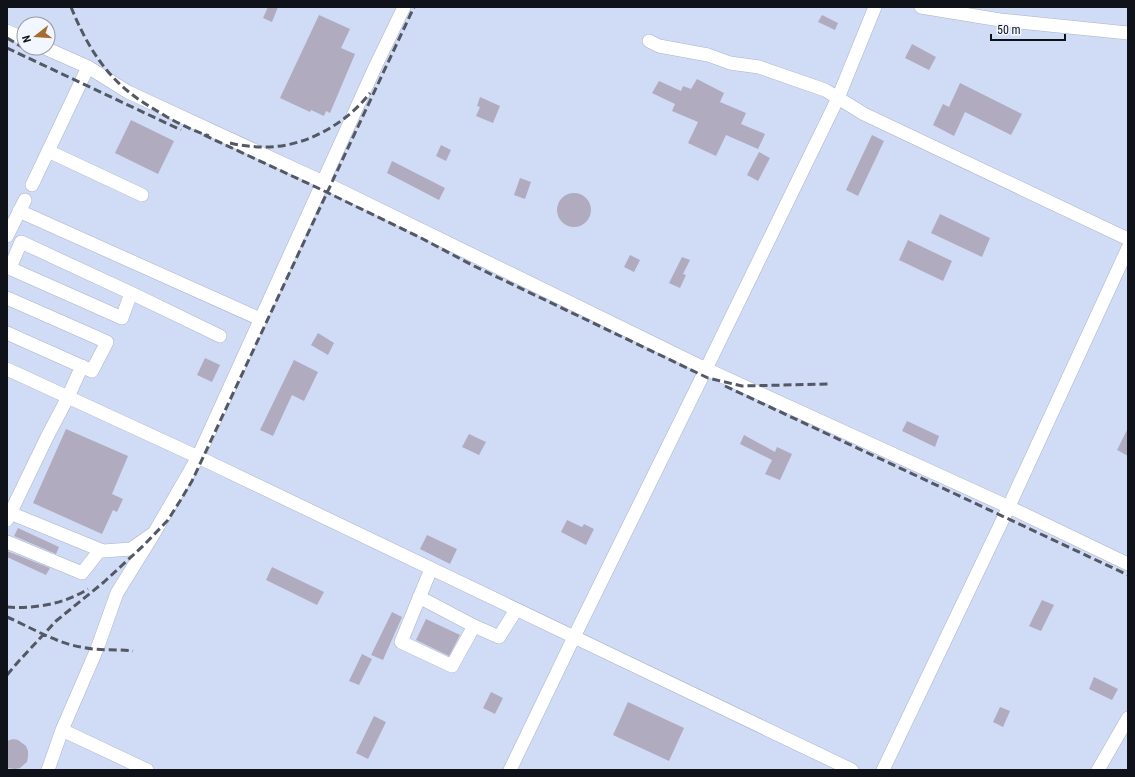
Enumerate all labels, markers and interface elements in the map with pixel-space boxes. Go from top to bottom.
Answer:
north arrow [16,16,56,56]
scale bar [991,16,1065,42]
text: 50 m [997,23,1021,37]
text: N [20,33,34,44]

